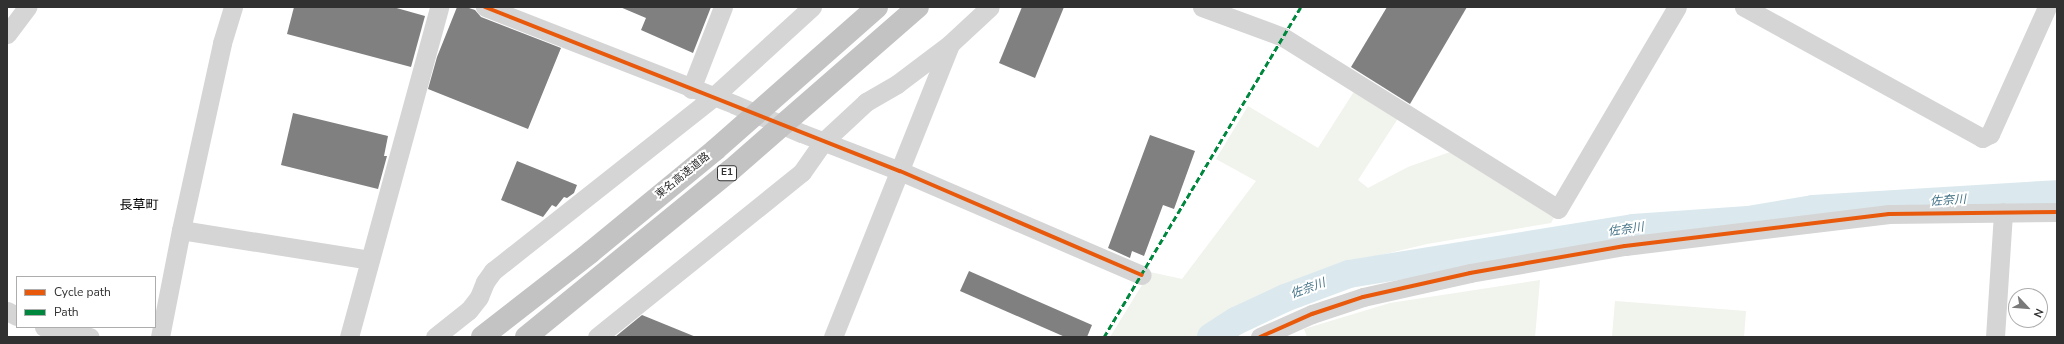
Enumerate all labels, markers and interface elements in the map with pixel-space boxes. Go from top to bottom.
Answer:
street label: 東名高速道路 [653,150,713,202]
road number: E1 [717,165,737,181]
water label: 佐奈川 [1930,193,1966,209]
district label: 長草町 [120,197,158,213]
water label: 佐奈川 [1607,220,1645,240]
legend [16,276,156,328]
water label: 佐奈川 [1289,276,1327,302]
text: Cycle path [54,284,111,300]
north arrow [2008,288,2048,328]
text: Path [54,304,79,320]
text: N [2030,306,2047,320]

